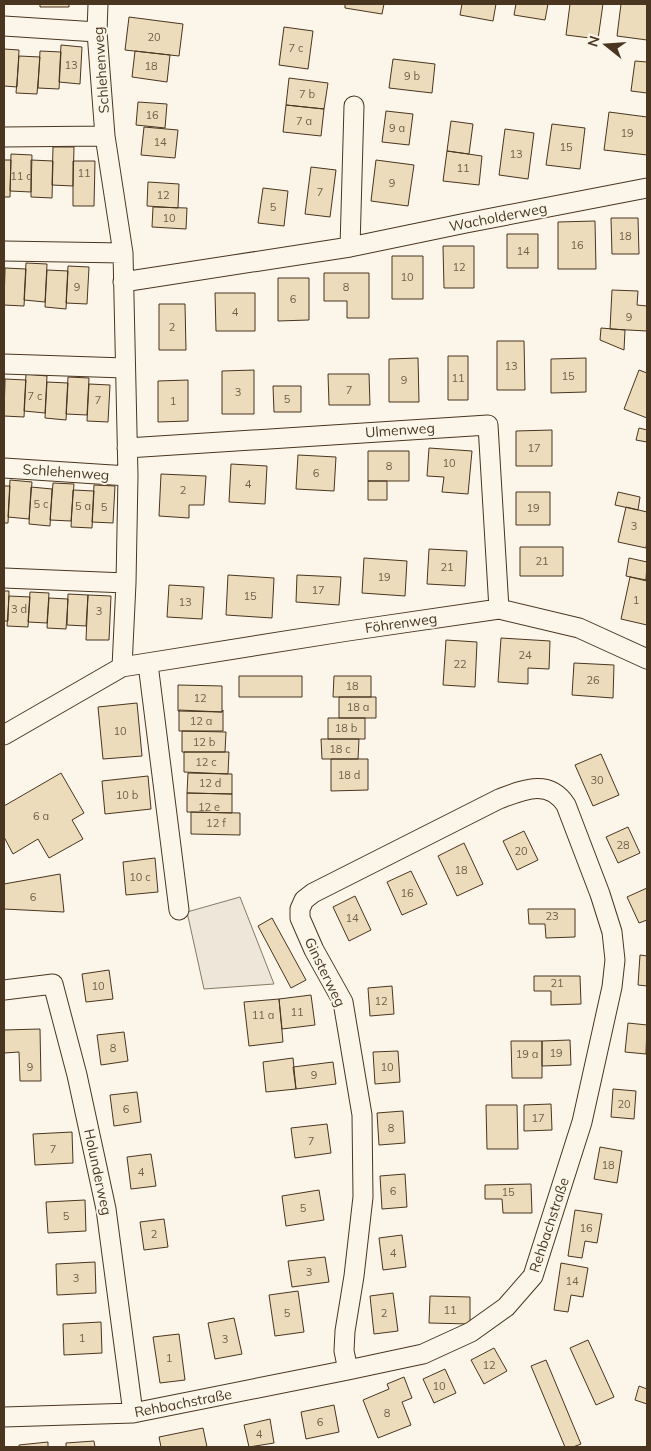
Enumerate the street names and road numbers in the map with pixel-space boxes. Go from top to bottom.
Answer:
street label: Schlehenweg [89,26,113,114]
street label: Wacholderweg [448,199,548,235]
street label: Ulmenweg [365,419,435,441]
street label: Schlehenweg [22,460,110,484]
street label: Föhrenweg [364,609,438,637]
street label: Ginsterweg [301,934,349,1010]
street label: Holunderweg [80,1127,116,1217]
street label: Rehbachstraße [525,1175,573,1275]
street label: Rehbachstraße [133,1385,233,1421]

